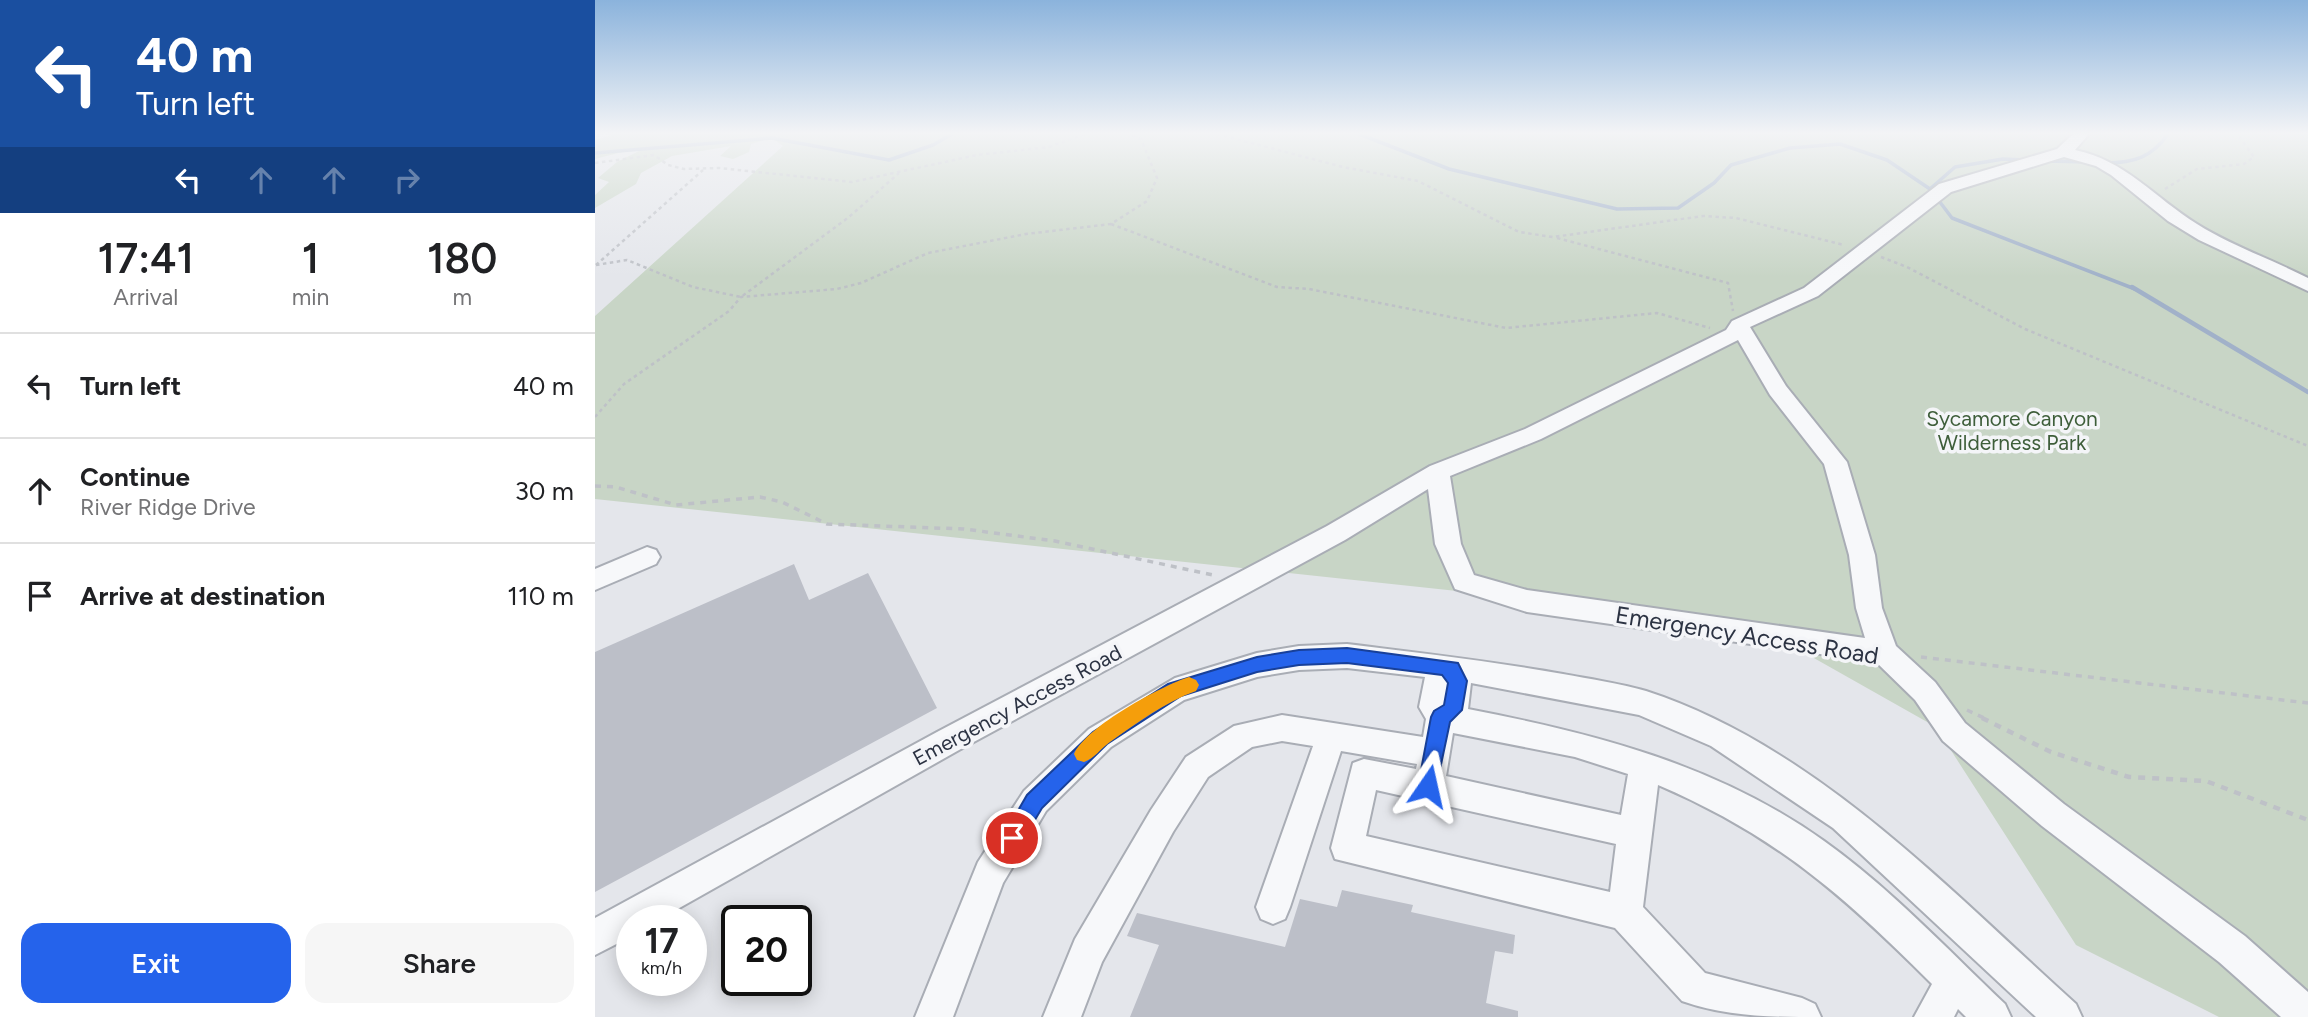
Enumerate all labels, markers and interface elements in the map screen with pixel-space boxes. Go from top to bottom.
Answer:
text: 40 m [136,25,253,84]
icon: left [21,28,112,119]
text: Turn left [136,85,255,123]
icon: left [169,161,207,199]
icon: ahead [242,161,280,199]
icon: ahead [315,161,353,199]
icon: right [388,161,426,199]
text: 17:41 [98,233,194,284]
text: 1 [302,233,319,284]
text: 180 [427,233,497,284]
text: Arrival [113,283,178,311]
text: min [292,283,329,311]
text: m [452,283,472,311]
icon: left [21,367,59,405]
text: Turn left [80,370,181,402]
text: 40 m [513,370,574,402]
park label: Sycamore Canyon Wilderness Park [1926,406,2098,455]
text: Continue [80,461,190,493]
icon: ahead [21,472,59,510]
text: 30 m [515,475,574,507]
text: River Ridge Drive [80,493,256,521]
icon: arrive [21,577,59,615]
text: Arrive at destination [80,580,325,612]
text: 110 m [507,580,574,612]
street label: Emergency Access Road [1613,600,1881,670]
street label: Emergency Access Road [908,639,1126,771]
position arrow [1391,749,1465,823]
pin [982,808,1042,868]
icon: arrive [993,819,1031,857]
speed limit sign: 20 [721,905,812,996]
text: 17 [644,920,679,962]
button: Exit [21,923,291,1003]
button: Share [305,923,574,1003]
text: km/h [641,957,682,979]

